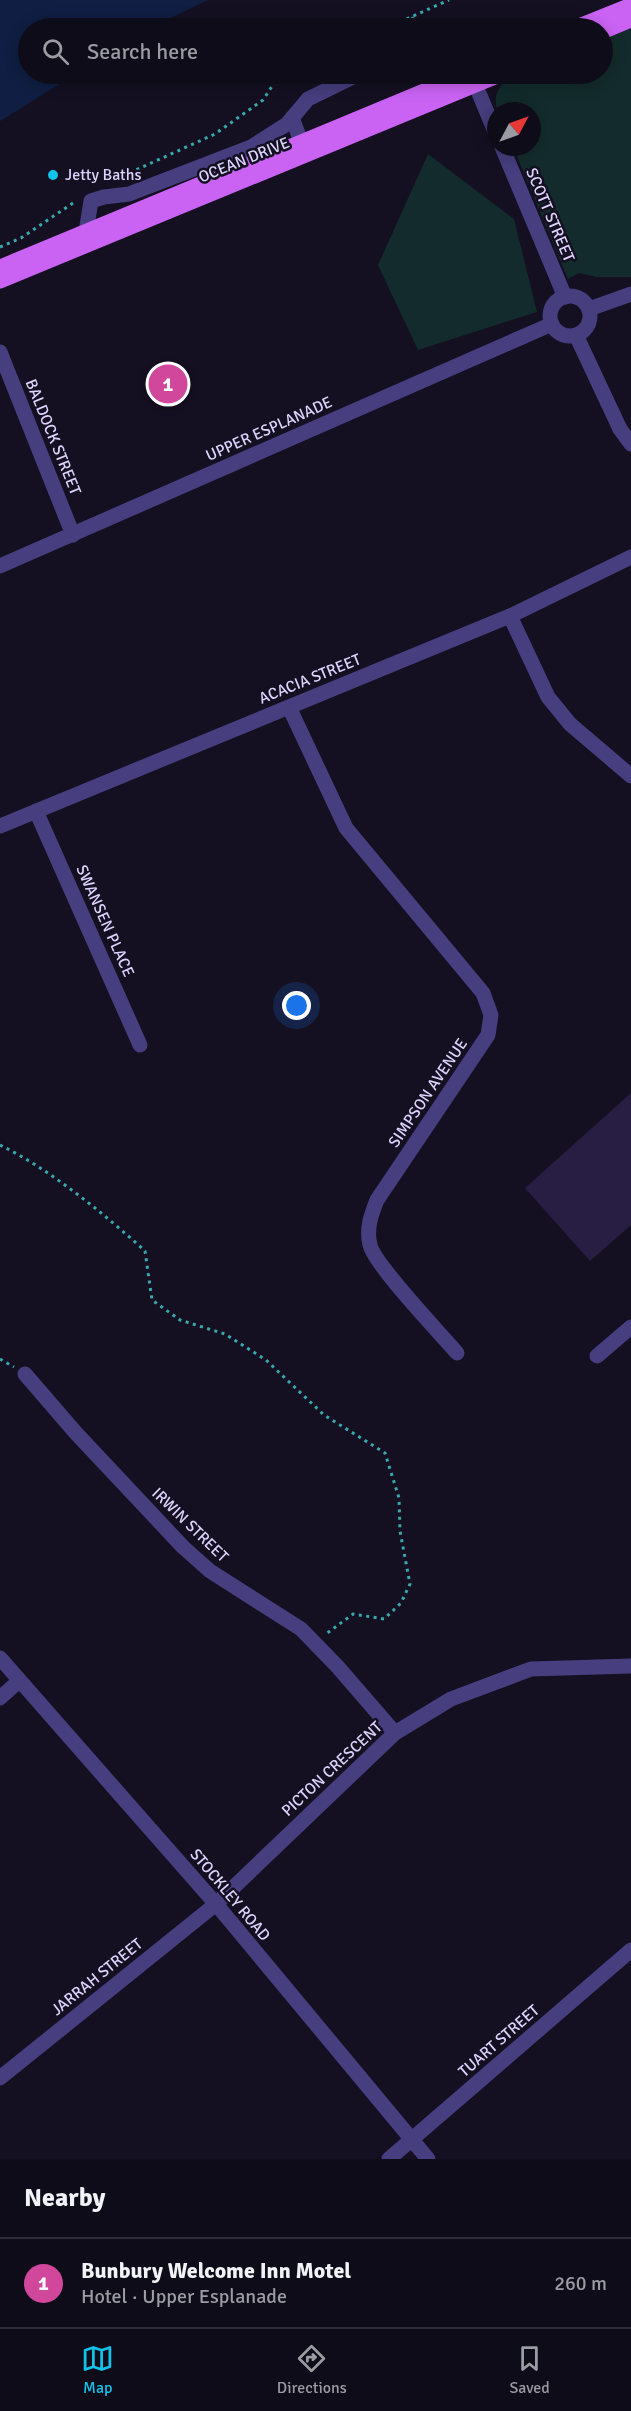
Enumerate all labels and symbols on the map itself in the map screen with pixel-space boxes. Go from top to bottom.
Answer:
north arrow [487,102,541,156]
street label: OCEAN DRIVE [196,133,292,187]
place label: Jetty Baths [65,165,141,185]
street label: SCOTT STREET [521,165,579,265]
marker: Jetty Baths [46,168,60,182]
pin: 1 [148,362,188,406]
street label: BALDOCK STREET [21,376,85,498]
street label: UPPER ESPLANADE [203,392,335,466]
street label: ACACIA STREET [256,649,364,709]
street label: SWANSEN PLACE [71,862,139,980]
your location [282,991,311,1020]
street label: SIMPSON AVENUE [384,1035,472,1151]
street label: IRWIN STREET [148,1484,233,1567]
street label: PICTON CRESCENT [277,1717,387,1821]
street label: STOCKLEY ROAD [186,1845,274,1945]
street label: JARRAH STREET [47,1934,147,2020]
street label: TUART STREET [454,2000,544,2082]

